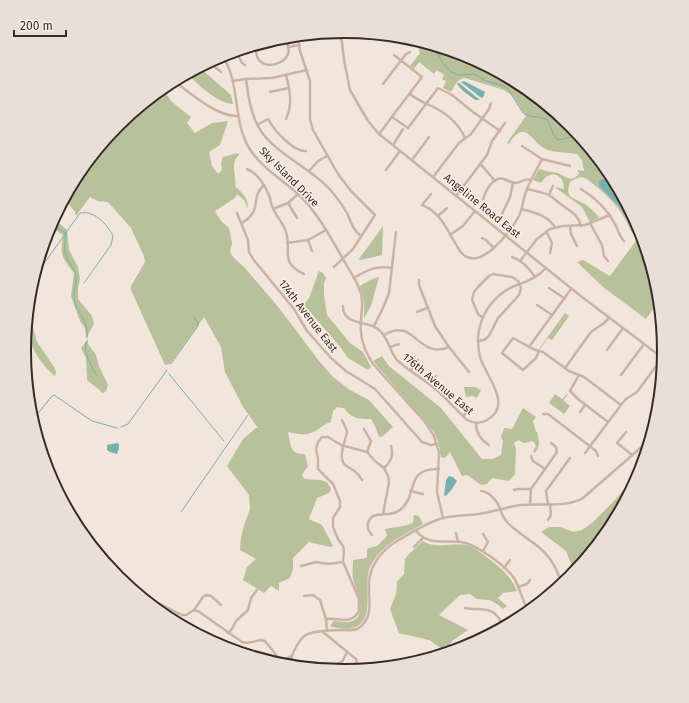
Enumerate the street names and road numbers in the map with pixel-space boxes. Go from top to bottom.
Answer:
street label: Sky Island Drive [256,144,322,210]
street label: Angeline Road East [441,171,523,241]
street label: 174th Avenue East [276,277,340,355]
street label: 176th Avenue East [400,350,476,418]

